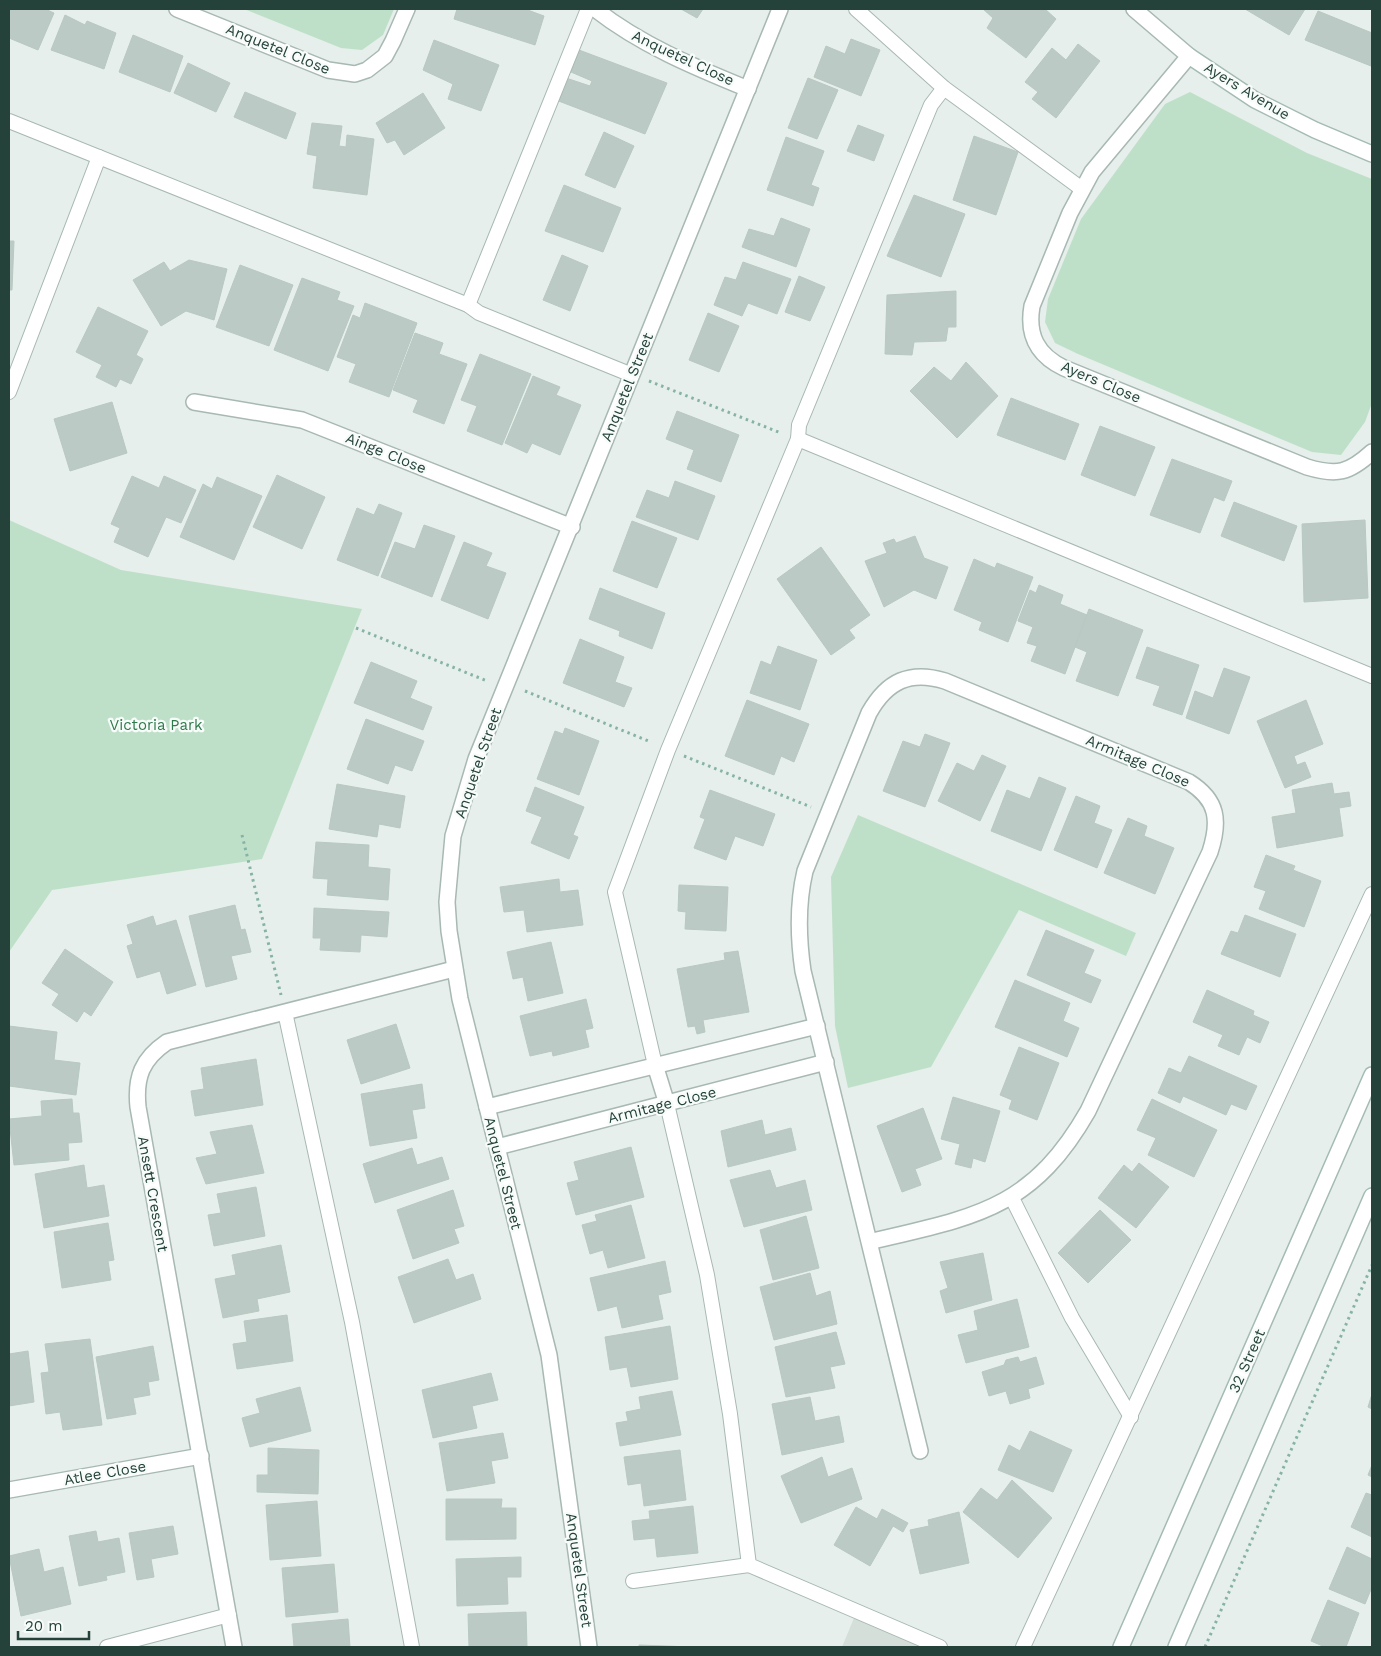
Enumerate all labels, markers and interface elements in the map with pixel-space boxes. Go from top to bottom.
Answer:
street label: Anquetel Close [223,20,333,78]
street label: Anquetel Close [629,26,737,90]
street label: Ayers Avenue [1201,58,1293,124]
street label: Anquetel Street [597,329,657,444]
street label: Ayers Close [1058,357,1144,407]
street label: Ainge Close [343,429,429,477]
street label: Anquetel Street [451,705,506,821]
park label: Victoria Park [109,716,203,734]
street label: Armitage Close [1083,731,1193,791]
street label: Armitage Close [606,1083,718,1127]
street label: Anquetel Street [480,1115,526,1232]
street label: Ansett Crescent [134,1135,172,1254]
street label: 32 Street [1225,1326,1269,1396]
street label: Atlee Close [63,1457,147,1489]
street label: Anquetel Street [562,1512,596,1629]
scale bar [18,1608,89,1640]
text: 20 m [25,1617,63,1635]

